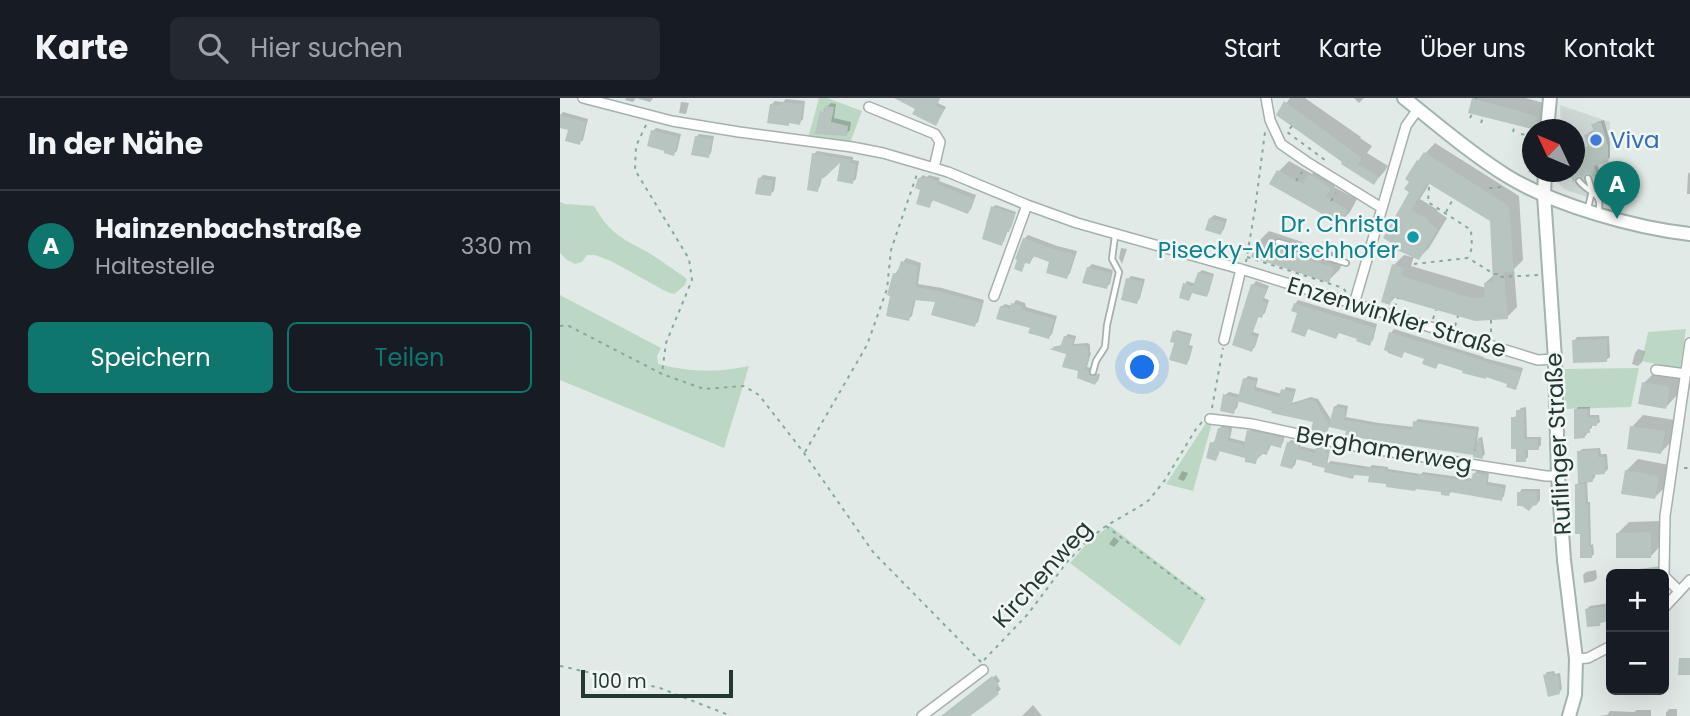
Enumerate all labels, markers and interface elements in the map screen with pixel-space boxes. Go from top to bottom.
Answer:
search box [170,17,660,80]
text: Karte [35,24,128,71]
icon: search [194,29,232,67]
text: Hier suchen [250,30,403,66]
text: Start [1224,32,1281,65]
text: Karte [1319,32,1382,65]
text: Über uns [1420,32,1526,65]
text: Kontakt [1564,32,1655,65]
north arrow [1522,119,1585,182]
text: In der Nähe [28,122,203,165]
place label: Viva [1610,124,1660,156]
marker: Viva [1588,132,1604,148]
pin: A [1594,161,1640,219]
place label: Dr. Christa Pisecky-Marschhofer [1158,208,1399,266]
text: Hainzenbachstraße [95,211,361,247]
marker: Dr. Christa Pisecky-Marschhofer [1405,229,1421,245]
text: A [43,230,59,262]
text: 330 m [461,230,532,262]
text: Haltestelle [95,250,215,282]
street label: Enzenwinkler Straße [1283,268,1511,366]
button: Speichern [28,322,273,393]
button: Teilen [287,322,532,393]
your location [1125,350,1159,384]
street label: Ruflinger Straße [1537,352,1579,536]
street label: Berghamerweg [1294,418,1474,480]
street label: Kirchenweg [985,513,1099,635]
map controls [1606,569,1669,695]
button: + [1606,569,1669,632]
button: − [1606,632,1669,695]
scale bar [581,667,733,699]
text: 100 m [592,668,647,695]

